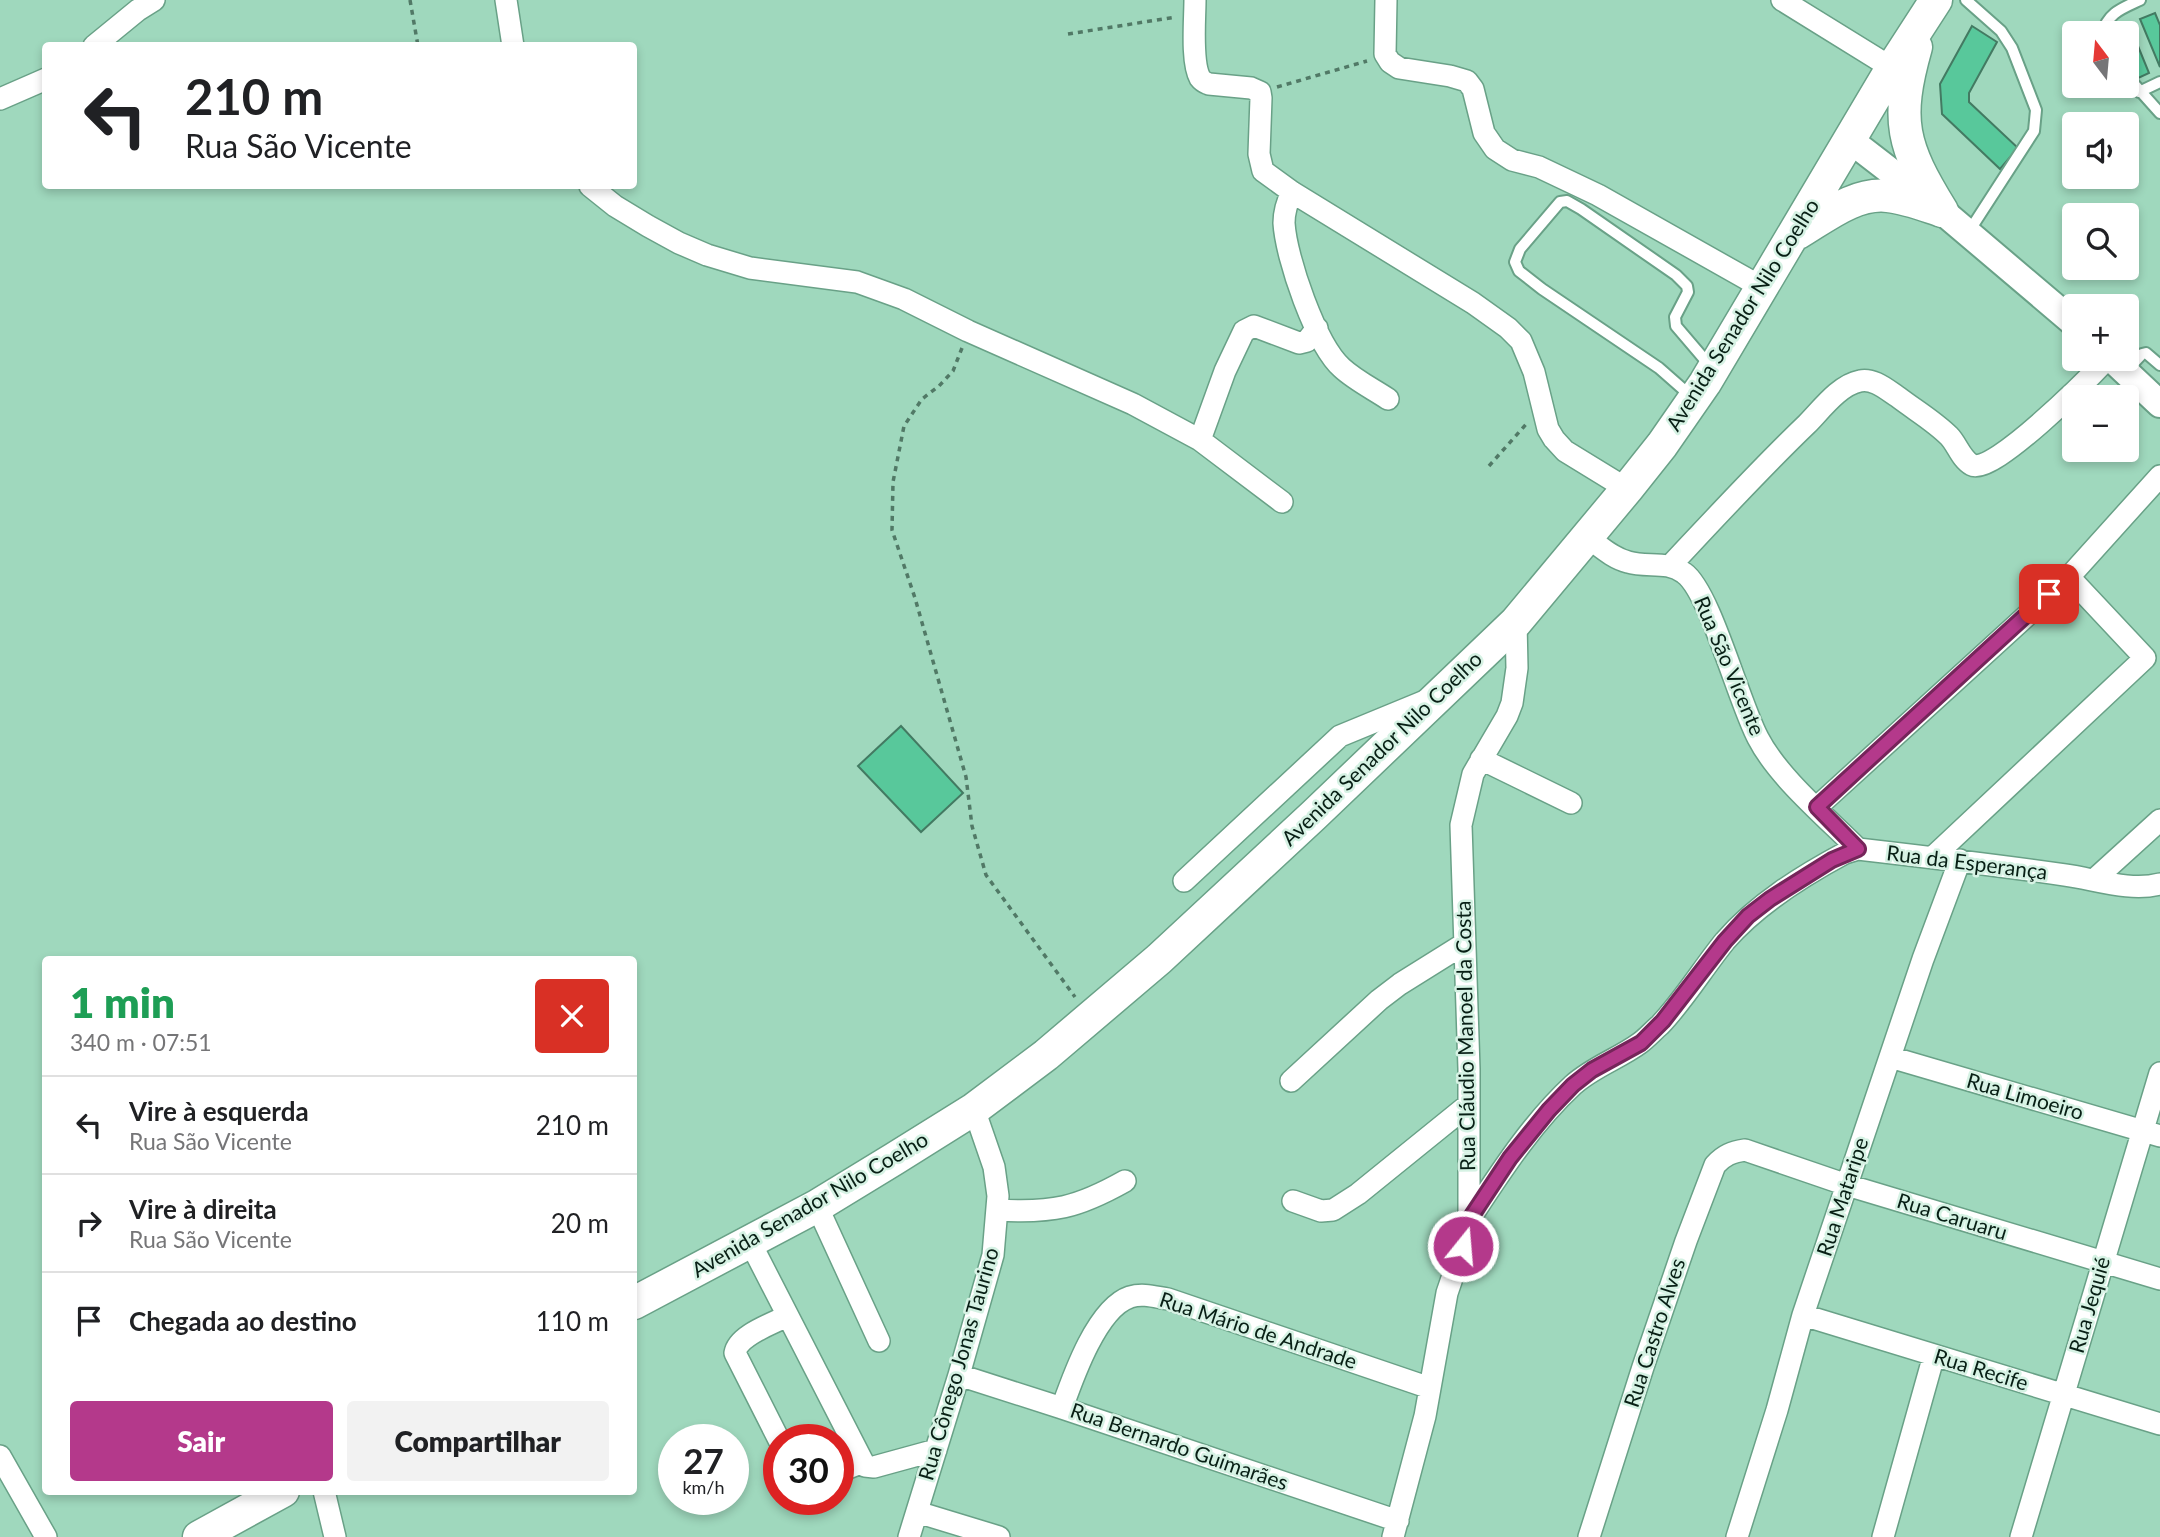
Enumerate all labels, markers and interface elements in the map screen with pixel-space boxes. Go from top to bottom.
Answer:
north arrow [2062,21,2138,98]
map controls [2062,21,2139,462]
text: 210 m [185,67,323,125]
icon: left [70,70,161,161]
button: sound [2062,112,2139,189]
text: Rua São Vicente [185,126,412,165]
street label: Avenida Senador Nilo Coelho [1660,194,1824,435]
button: search [2062,203,2139,280]
button: + [2062,294,2139,371]
button: − [2062,385,2139,462]
pin [2019,564,2079,624]
icon: arrive [2030,575,2068,613]
street label: Rua São Vicente [1690,592,1771,739]
street label: Avenida Senador Nilo Coelho [1276,646,1486,850]
street label: Rua da Esperança [1885,839,2049,884]
street label: Rua Cláudio Manoel da Costa [1450,901,1479,1171]
text: 1 min [70,977,175,1027]
button: close [535,979,609,1053]
text: 340 m · 07:51 [70,1028,212,1056]
street label: Rua Limoeiro [1964,1067,2087,1124]
text: Vire à esquerda [129,1095,309,1127]
icon: left [70,1106,108,1144]
text: 210 m [536,1109,609,1141]
street label: Avenida Senador Nilo Coelho [687,1126,932,1282]
text: Rua São Vicente [129,1127,292,1155]
street label: Rua Mataripe [1811,1134,1873,1259]
street label: Rua Caruaru [1894,1187,2011,1244]
text: Vire à direita [129,1193,277,1225]
icon: right [70,1204,108,1242]
text: 20 m [551,1207,609,1239]
position arrow [1426,1209,1500,1283]
text: Rua São Vicente [129,1225,292,1253]
street label: Rua Cônego Jonas Taurino [912,1244,1003,1483]
street label: Rua Jequié [2063,1254,2114,1356]
street label: Rua Castro Alves [1618,1255,1689,1410]
street label: Rua Mário de Andrade [1157,1286,1360,1373]
icon: arrive [70,1302,108,1340]
text: Chegada ao destino [129,1305,357,1337]
text: 110 m [536,1305,609,1337]
street label: Rua Recife [1931,1342,2031,1395]
street label: Rua Bernardo Guimarães [1067,1397,1292,1495]
button: Sair [70,1401,333,1481]
button: Compartilhar [347,1401,609,1481]
speed limit sign: 30 [763,1424,854,1515]
text: 27 [683,1439,724,1481]
text: km/h [682,1476,725,1498]

